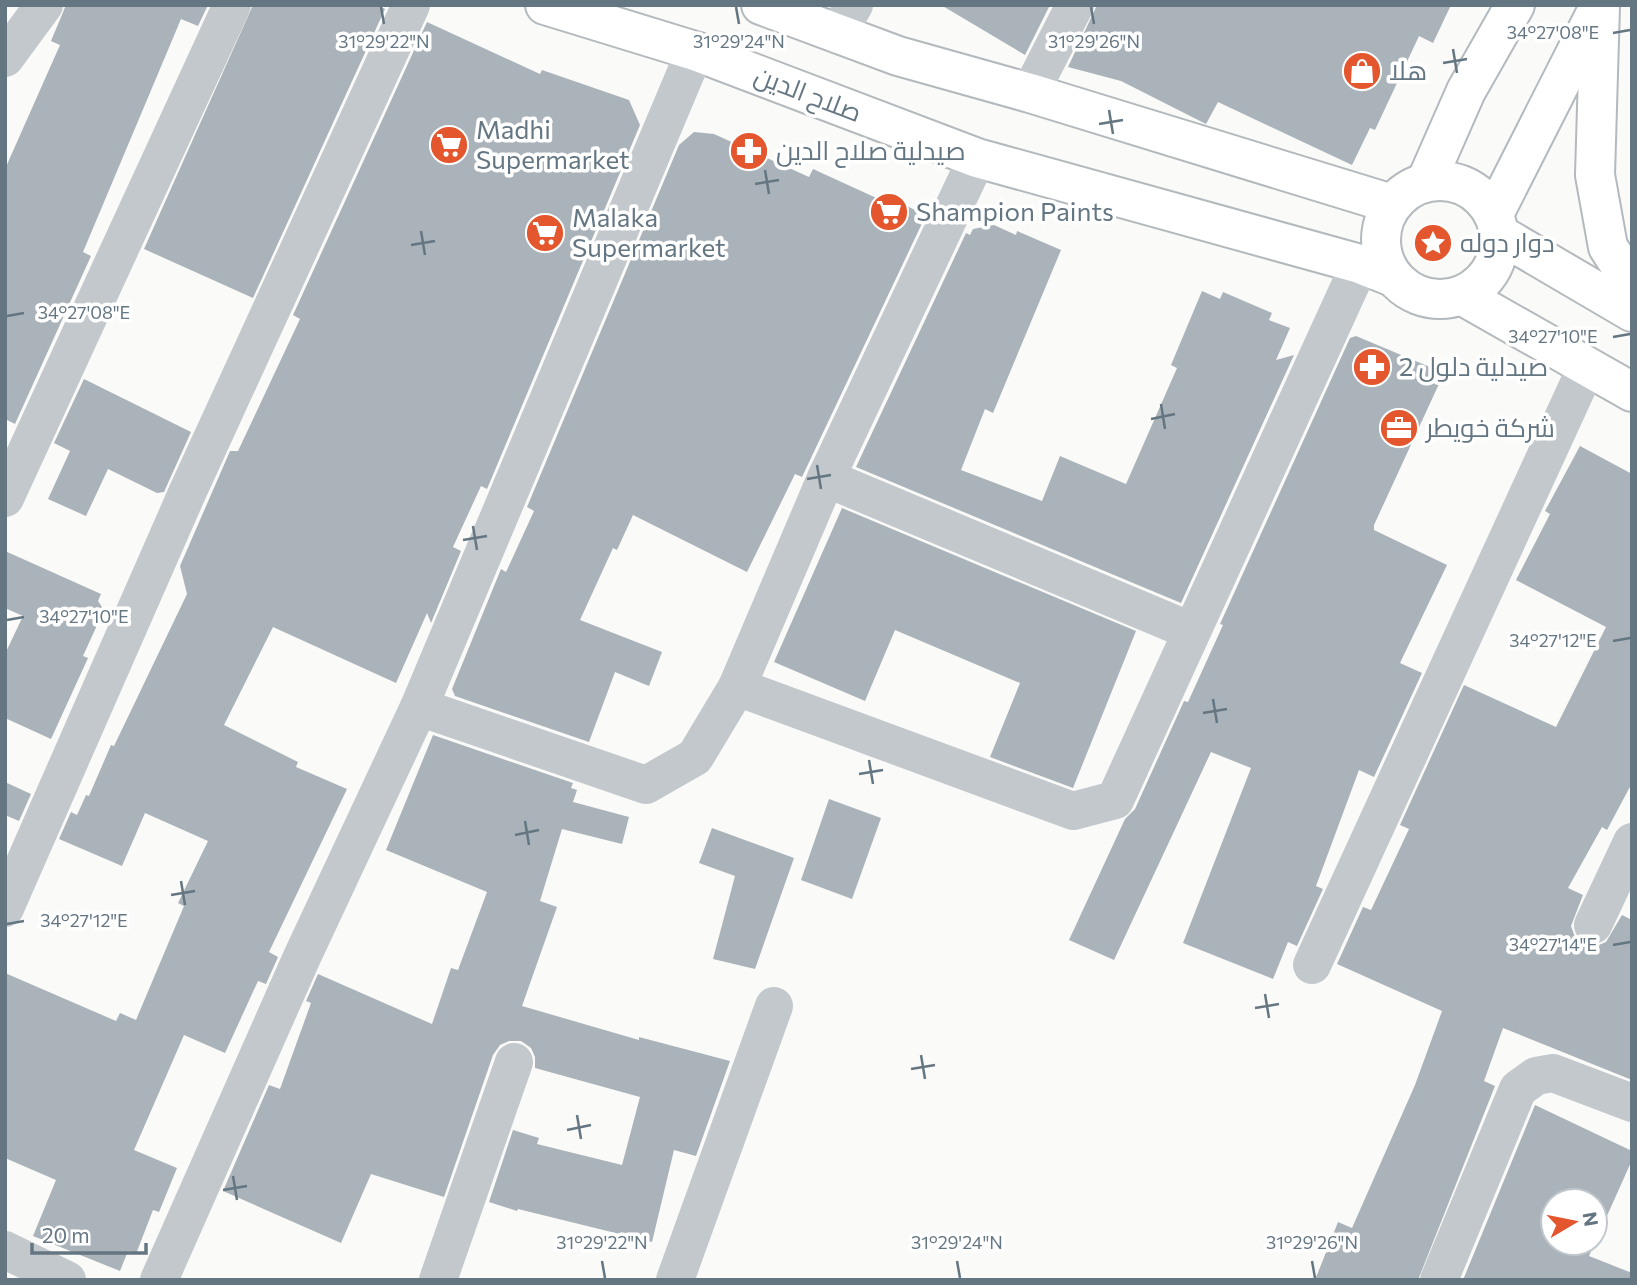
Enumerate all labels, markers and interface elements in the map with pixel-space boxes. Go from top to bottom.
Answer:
text: 34°27'08"E [1507,21,1599,43]
text: 31°29'22"N [338,30,430,52]
text: 31°29'24"N [693,30,785,52]
text: 31°29'26"N [1048,30,1140,52]
shop icon: هلا [1341,50,1383,92]
place label: هلا [1389,54,1427,85]
street label: صلاح الدين [750,58,866,130]
place label: Madhi Supermarket [476,113,630,174]
supermarket icon: Madhi Supermarket [428,124,470,166]
pharmacy icon: صيدلية صلاح الدين [728,130,770,172]
place label: صيدلية صلاح الدين [776,134,966,168]
supermarket icon: Shampion Paints [868,191,910,233]
place label: Shampion Paints [916,195,1114,226]
place label: Malaka Supermarket [572,201,726,262]
supermarket icon: Malaka Supermarket [524,212,566,254]
place icon: دوار دوله [1412,222,1454,264]
place label: دوار دوله [1460,226,1554,258]
text: 34°27'08"E [38,301,130,323]
text: 34°27'10"E [1508,325,1598,347]
pharmacy icon: صيدلية دلول 2 [1351,346,1393,388]
place label: صيدلية دلول 2 [1399,350,1548,382]
office icon: شركة خويطر [1378,407,1420,449]
place label: شركة خويطر [1424,411,1555,443]
text: 34°27'10"E [39,605,129,627]
text: 34°27'12"E [1509,629,1597,651]
text: 34°27'12"E [40,909,128,931]
text: 34°27'14"E [1509,933,1597,955]
north arrow [1539,1187,1609,1257]
text: N [1579,1210,1604,1228]
scale bar [32,1212,145,1256]
text: 20 m [42,1222,90,1247]
text: 31°29'22"N [556,1231,648,1253]
text: 31°29'24"N [911,1231,1003,1253]
text: 31°29'26"N [1266,1231,1358,1253]

